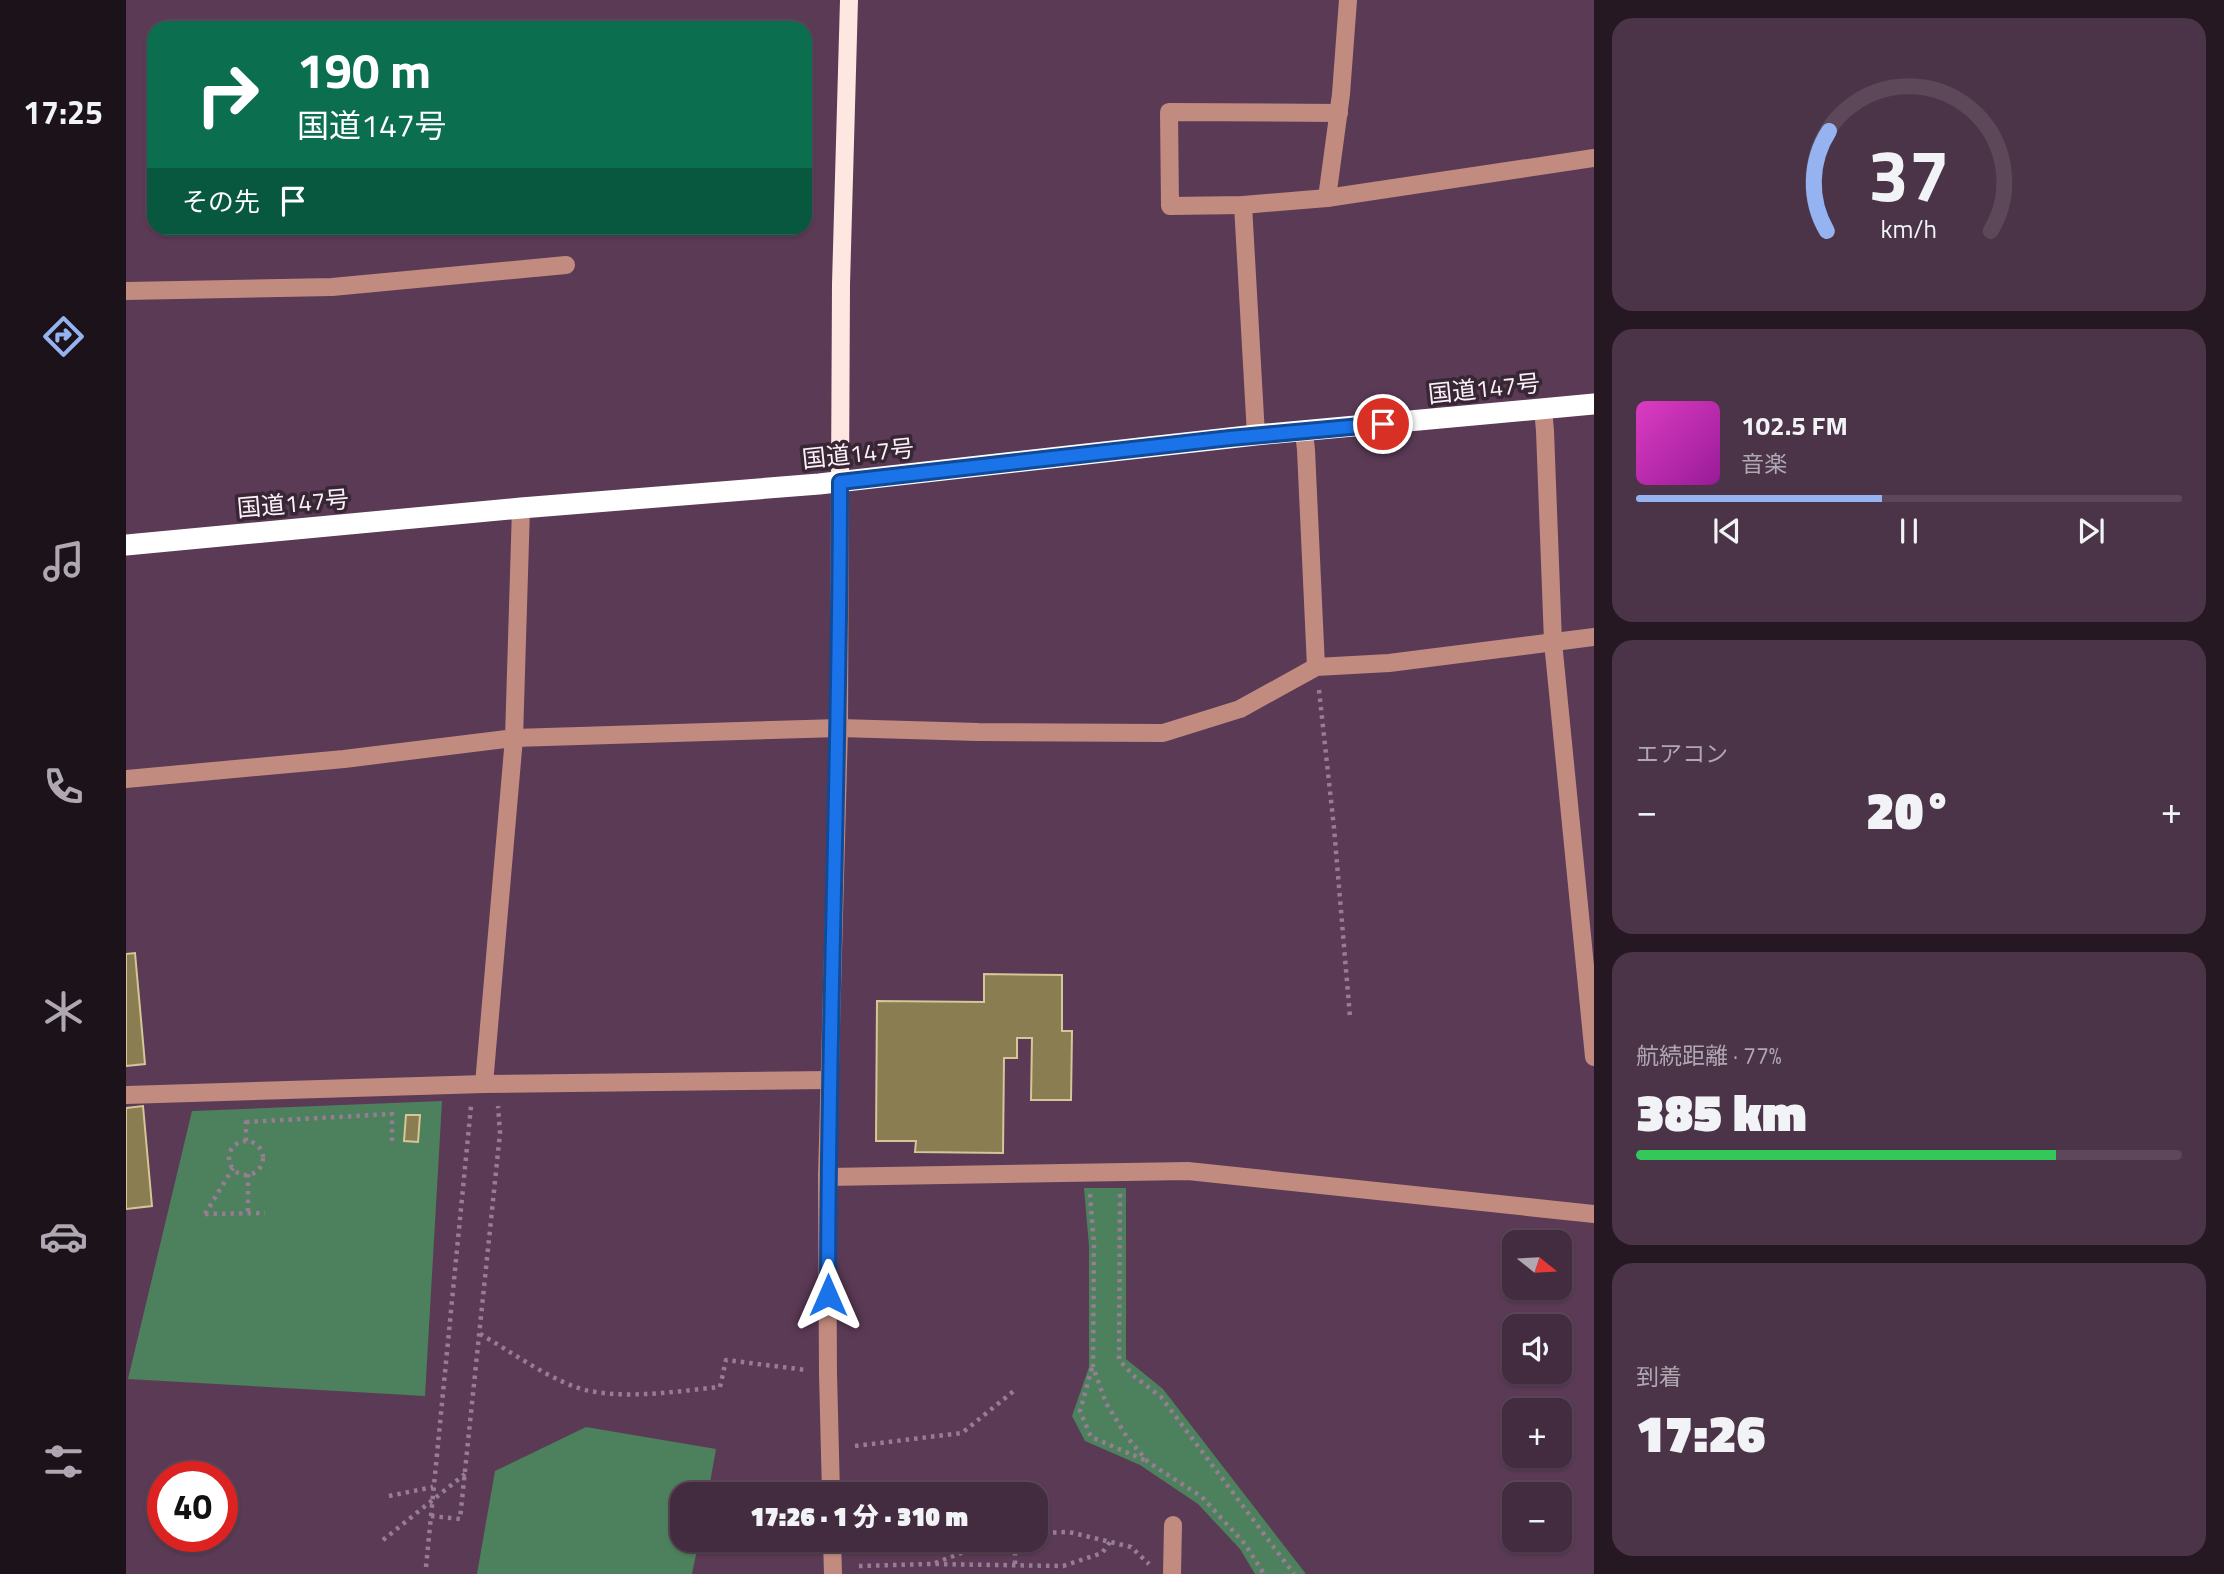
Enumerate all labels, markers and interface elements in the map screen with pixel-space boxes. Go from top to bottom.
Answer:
text: 190 m [297,32,431,107]
icon: right [182,49,273,140]
text: 17:25 [23,88,103,136]
text: 国道147号 [297,101,447,149]
text: 37 [1868,119,1950,229]
text: その先 [182,182,260,221]
icon: arrive [274,182,312,220]
text: km/h [1881,209,1937,247]
icon: directions [39,312,88,361]
street label: 国道147号 [1426,364,1542,412]
pin [1353,394,1413,454]
icon: arrive [1364,405,1402,443]
text: 102.5 FM [1741,406,1848,445]
street label: 国道147号 [800,429,916,477]
text: 音楽 [1741,446,1787,481]
street label: 国道147号 [235,480,351,526]
icon: previous [1708,512,1746,550]
icon: pause [1890,512,1928,550]
icon: next [2072,512,2110,550]
icon: music [39,537,88,586]
text: エアコン [1636,736,1728,771]
icon: phone [39,762,88,811]
text: 20° [1866,770,1952,849]
text: − [1636,781,1657,839]
text: + [2161,781,2182,839]
icon: climate [39,987,88,1036]
text: 航続距離 · 77% [1636,1038,1782,1073]
text: 385 km [1636,1072,1807,1151]
icon: car [39,1212,88,1261]
north arrow [1502,1230,1572,1300]
map controls [1502,1230,1572,1552]
position arrow [791,1258,865,1332]
button: sound [1502,1314,1572,1384]
text: 到着 [1636,1359,1682,1394]
text: 17:26 [1636,1393,1765,1472]
button: + [1502,1398,1572,1468]
icon: filters [39,1437,88,1486]
speed limit sign: 40 [147,1461,238,1552]
button: − [1502,1482,1572,1552]
text: 17:26 · 1 分 · 310 m [750,1497,968,1536]

